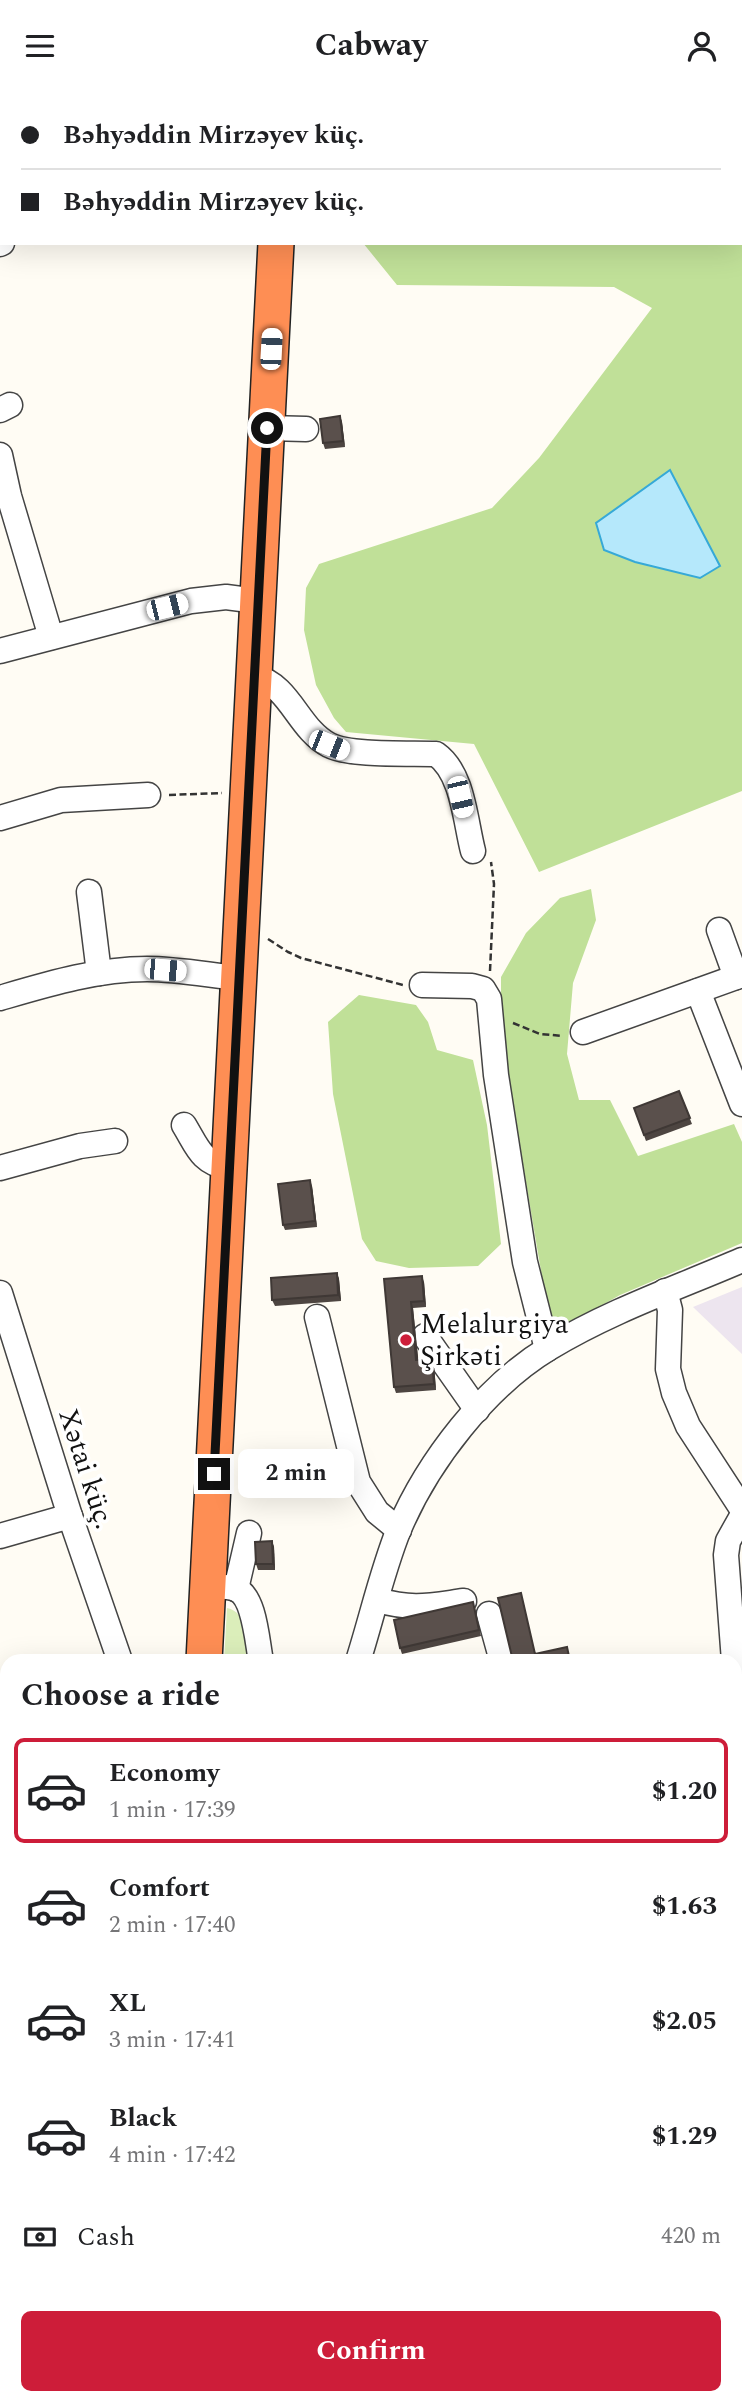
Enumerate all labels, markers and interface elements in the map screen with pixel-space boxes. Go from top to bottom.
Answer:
text: Cabway [315,21,427,70]
icon: menu [21,27,59,65]
icon: person [683,27,721,65]
text: Bəhyəddin Mirzəyev küç. [63,115,364,155]
text: Bəhyəddin Mirzəyev küç. [63,182,364,222]
car [260,327,283,371]
route start [251,412,283,444]
car [145,592,190,622]
car [306,727,353,763]
car [446,774,475,820]
car [144,958,187,982]
place label: Melalurgiya Şirkəti [420,1303,569,1378]
marker: Melalurgiya Şirkəti [398,1332,414,1348]
street label: Xətai küç. [46,1403,126,1535]
callout: 2 min [238,1449,354,1499]
text: 2 min [265,1456,327,1491]
route end [198,1458,230,1490]
text: Choose a ride [21,1671,220,1720]
text: Economy [109,1753,219,1793]
icon: car [25,1759,88,1822]
text: $1.20 [652,1771,717,1811]
text: 1 min · 17:39 [109,1793,236,1828]
text: Comfort [109,1868,210,1908]
icon: car [25,1874,88,1937]
text: $1.63 [652,1886,717,1926]
text: 2 min · 17:40 [109,1908,236,1943]
text: XL [109,1983,146,2023]
icon: car [25,1989,88,2052]
text: $2.05 [652,2001,717,2041]
text: 3 min · 17:41 [109,2023,236,2058]
text: Black [109,2098,177,2138]
icon: car [25,2104,88,2167]
text: $1.29 [652,2116,717,2156]
text: 4 min · 17:42 [109,2138,236,2173]
text: Cash [77,2217,135,2257]
icon: cash [21,2218,59,2256]
text: 420 m [661,2219,721,2254]
button: Confirm [21,2311,721,2391]

